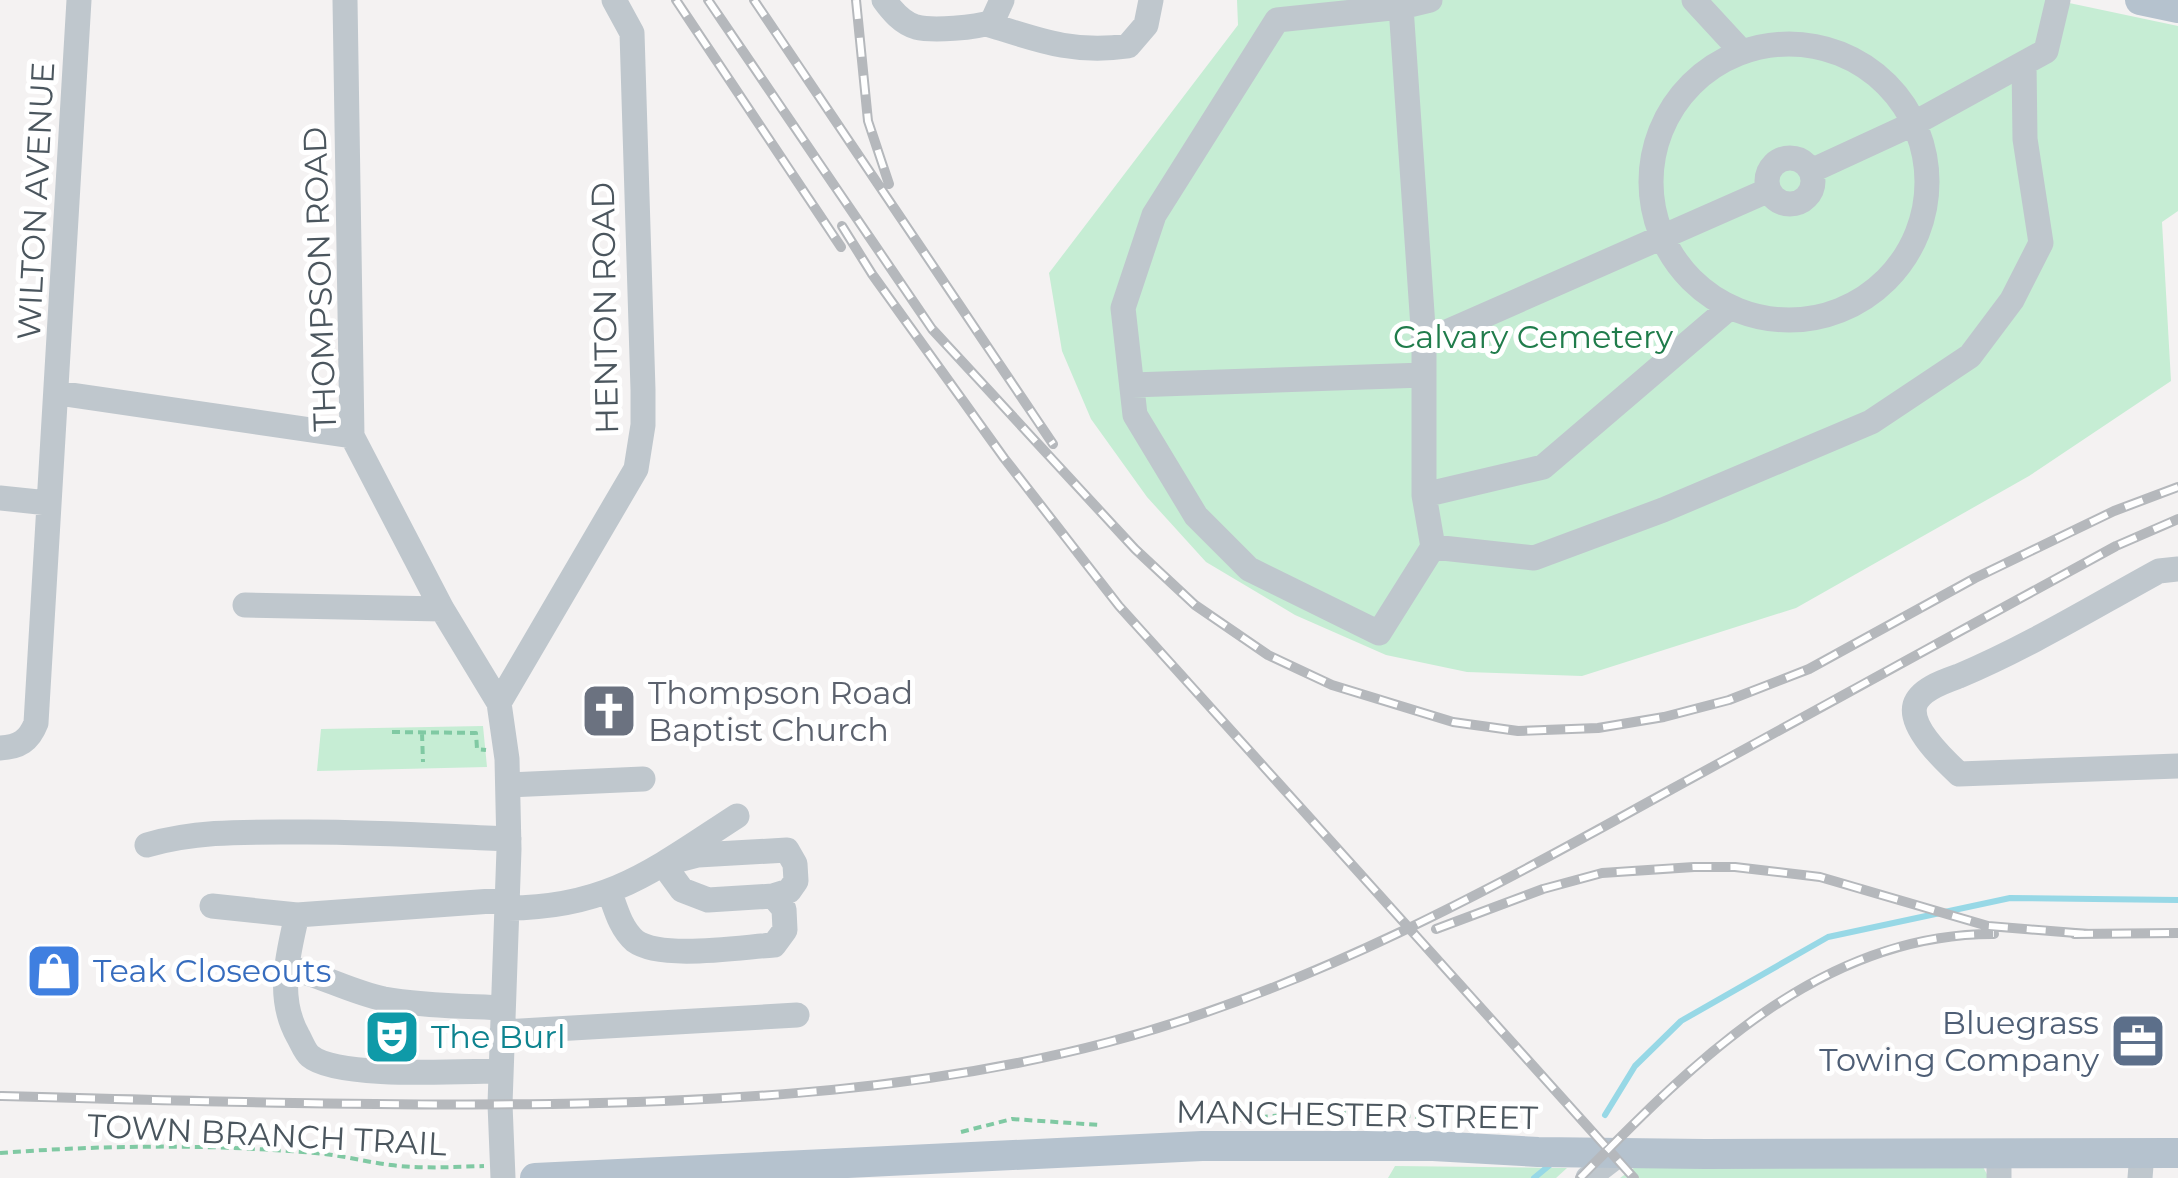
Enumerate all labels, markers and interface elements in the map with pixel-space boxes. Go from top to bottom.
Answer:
street label: WILTON AVENUE [9,61,62,341]
street label: THOMPSON ROAD [295,126,344,432]
street label: HENTON ROAD [583,182,626,434]
park label: Calvary Cemetery [1393,317,1674,356]
place label: Thompson Road Baptist Church [648,673,913,749]
church icon: Thompson Road Baptist Church [579,681,639,741]
shop icon: Teak Closeouts [24,941,84,1001]
place label: Teak Closeouts [93,951,331,990]
place label: Bluegrass Towing Company [1819,1003,2100,1079]
theatre icon: The Burl [362,1007,422,1067]
office icon: Bluegrass Towing Company [2108,1011,2168,1071]
place label: The Burl [431,1017,566,1056]
street label: MANCHESTER STREET [1176,1092,1539,1137]
street label: TOWN BRANCH TRAIL [86,1106,448,1163]

